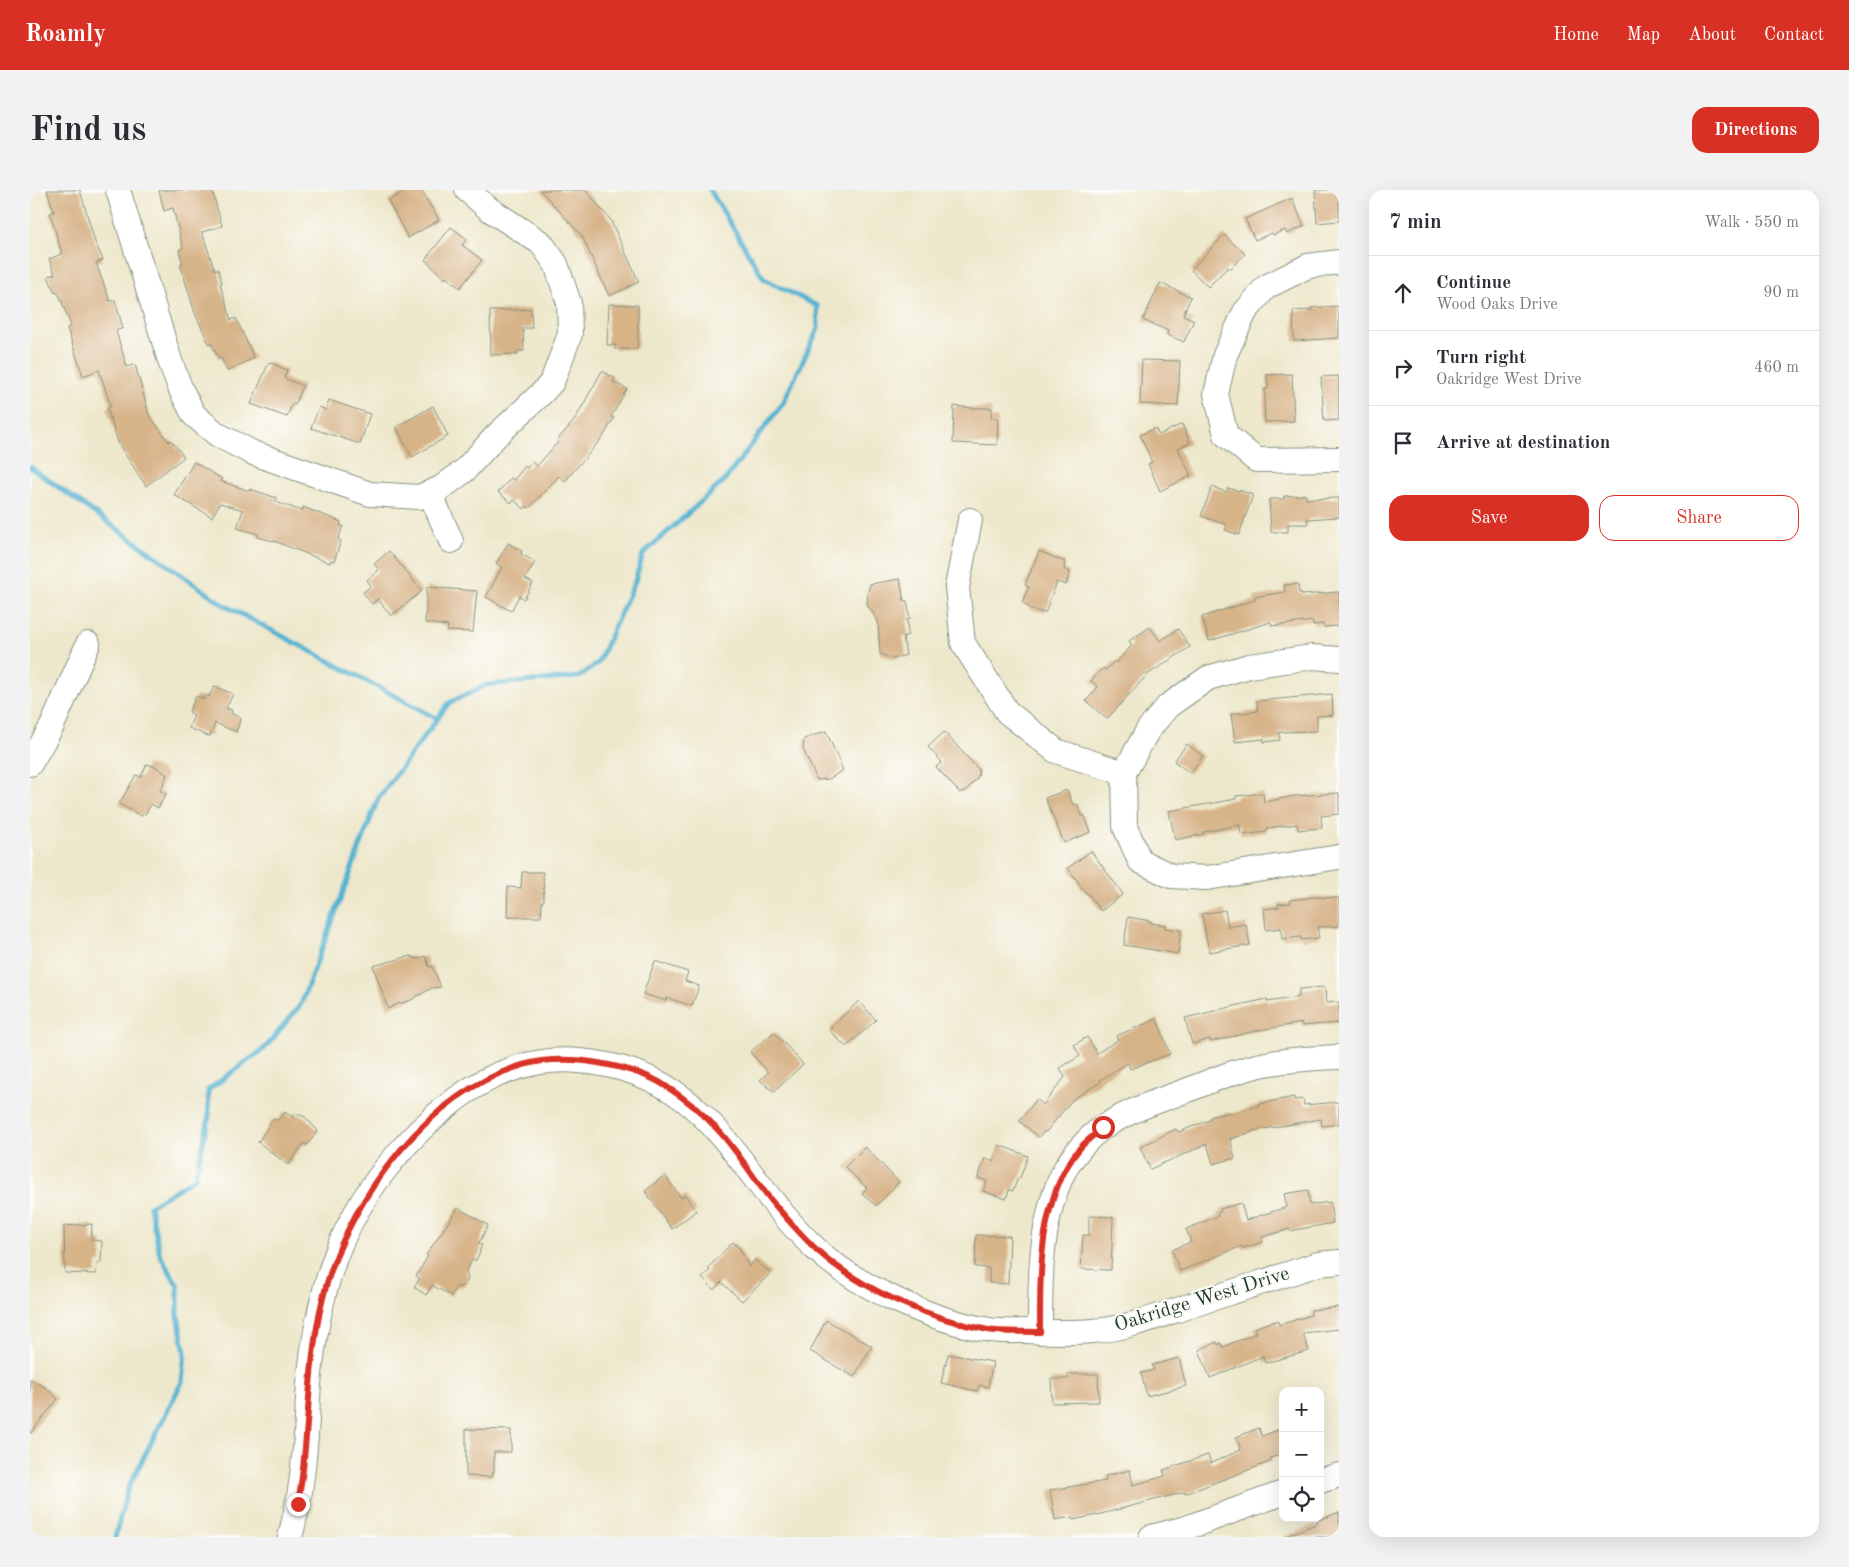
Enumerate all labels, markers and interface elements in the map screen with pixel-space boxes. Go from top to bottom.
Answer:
text: Roamly [25,23,106,47]
text: Home [1553,26,1599,44]
text: Map [1627,26,1660,44]
text: About [1688,26,1736,44]
text: Contact [1764,26,1824,44]
button: Directions [1692,107,1819,153]
text: Find us [30,113,146,148]
text: 7 min [1389,212,1442,233]
text: Walk · 550 m [1704,215,1799,231]
text: Continue [1436,274,1511,293]
icon: ahead [1389,279,1417,307]
text: 90 m [1763,285,1799,301]
text: Wood Oaks Drive [1436,297,1558,313]
text: Turn right [1436,349,1526,368]
icon: right [1389,354,1417,382]
text: 460 m [1754,360,1799,376]
text: Oakridge West Drive [1436,372,1582,388]
icon: arrive [1389,429,1417,457]
text: Arrive at destination [1436,434,1610,453]
button: Save [1389,495,1589,541]
button: Share [1599,495,1799,541]
route start [1092,1116,1115,1139]
street label: Oakridge West Drive [1112,1264,1292,1336]
map controls [1279,1387,1324,1522]
button: + [1279,1387,1324,1432]
button: − [1279,1432,1324,1477]
button: locate [1279,1477,1324,1522]
route end [287,1493,310,1516]

